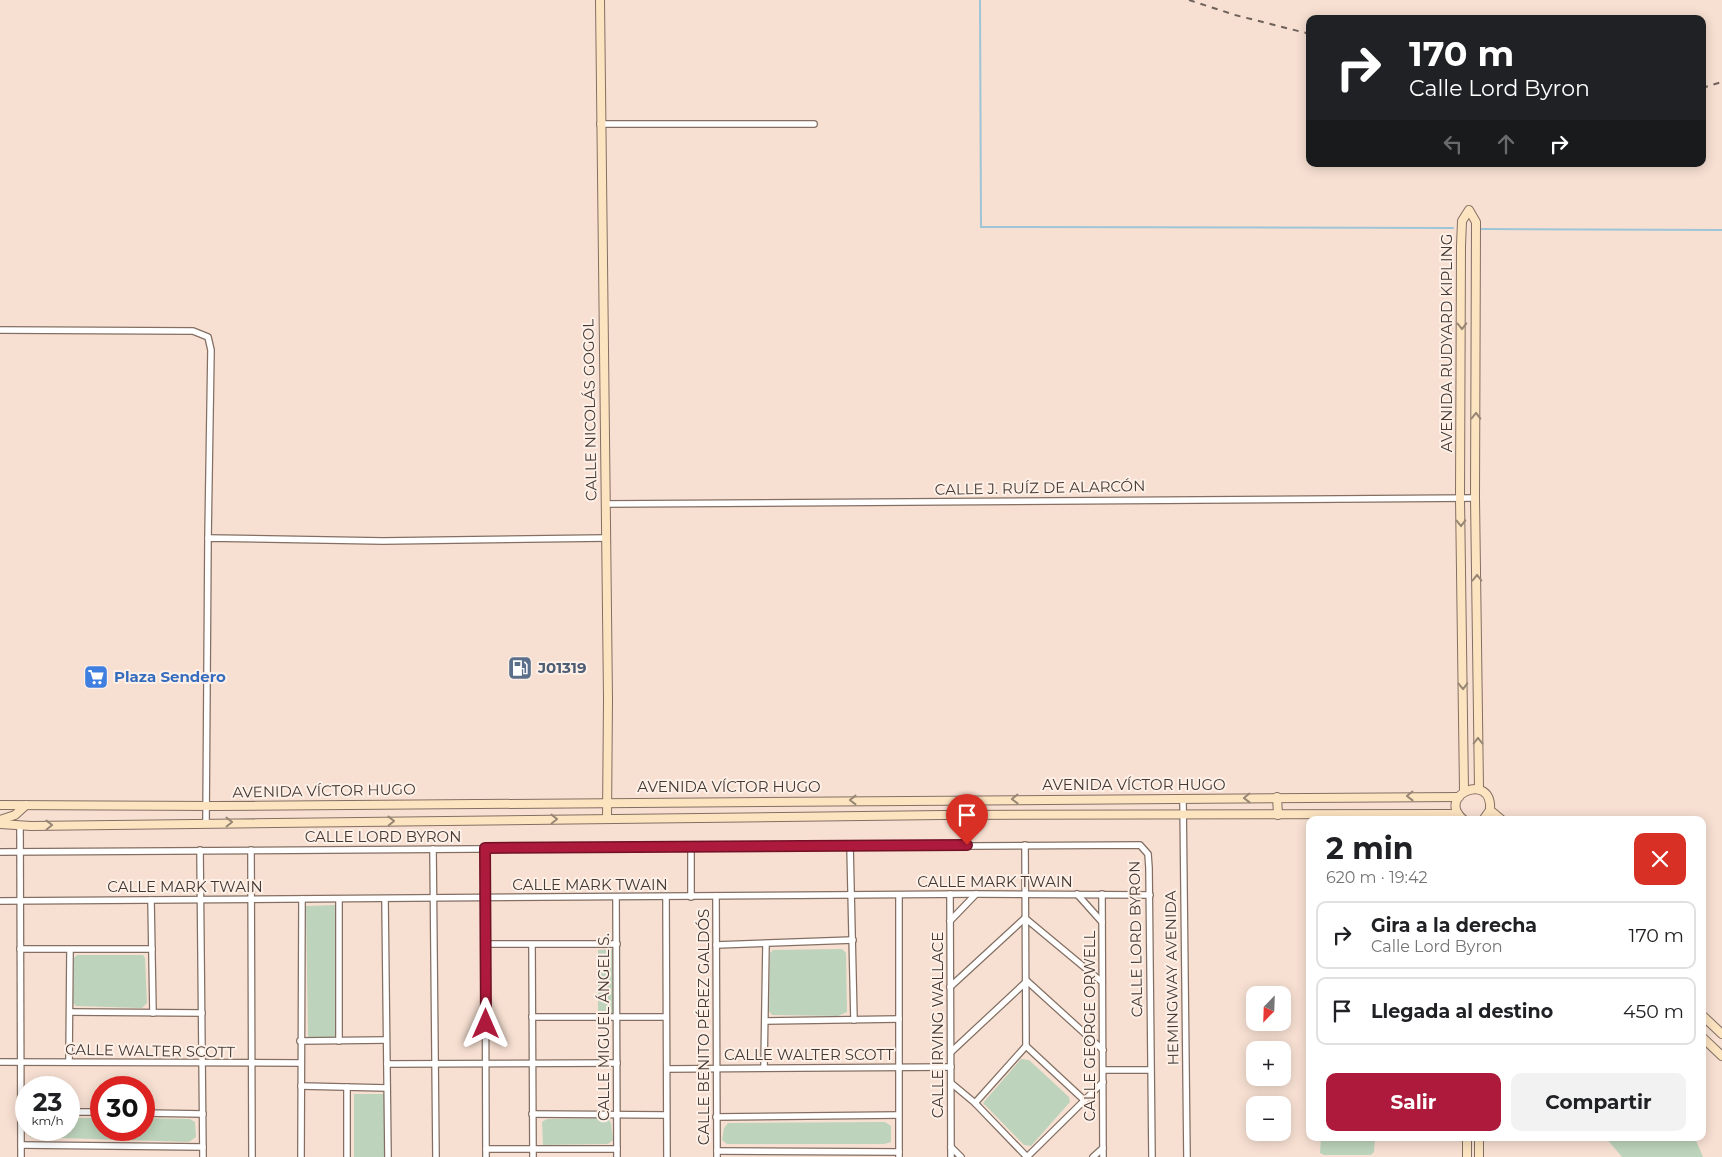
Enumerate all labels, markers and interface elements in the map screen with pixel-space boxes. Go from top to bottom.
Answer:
text: 170 m [1409,32,1514,75]
icon: right [1326,35,1391,100]
text: Calle Lord Byron [1409,75,1590,102]
icon: left [1439,130,1467,158]
icon: ahead [1492,130,1520,158]
icon: right [1545,130,1573,158]
street label: AVENIDA RUDYARD KIPLING [1437,234,1456,452]
street label: CALLE NICOLÁS GOGOL [578,319,601,501]
one-way arrow [1457,322,1467,330]
one-way arrow [1470,411,1481,419]
street label: CALLE J. RUÍZ DE ALARCÓN [935,476,1145,499]
one-way arrow [1456,520,1466,528]
one-way arrow [1472,574,1482,582]
fuel station icon: J01319 [507,655,533,681]
place label: J01319 [537,658,586,677]
supermarket icon: Plaza Sendero [83,664,109,690]
place label: Plaza Sendero [114,667,226,686]
one-way arrow [1458,682,1468,690]
one-way arrow [1473,736,1483,744]
street label: AVENIDA VÍCTOR HUGO [1042,775,1226,794]
street label: AVENIDA VÍCTOR HUGO [637,777,821,796]
street label: AVENIDA VÍCTOR HUGO [232,779,416,802]
one-way arrow [1406,791,1414,801]
one-way arrow [1243,792,1251,803]
pin [946,794,988,845]
one-way arrow [1011,794,1018,804]
one-way arrow [848,795,856,805]
icon: arrive [953,801,981,829]
one-way arrow [550,814,558,825]
one-way arrow [388,816,395,826]
one-way arrow [225,817,233,828]
one-way arrow [45,820,53,830]
street label: CALLE LORD BYRON [305,827,461,846]
text: 2 min [1326,830,1413,867]
button: close [1634,833,1686,885]
street label: CALLE LORD BYRON [1125,861,1146,1018]
text: 620 m · 19:42 [1326,868,1428,887]
street label: CALLE MARK TWAIN [917,872,1073,891]
street label: CALLE MARK TWAIN [512,875,668,894]
street label: CALLE MARK TWAIN [107,877,263,896]
street label: HEMINGWAY AVENIDA [1160,890,1183,1066]
street label: CALLE BENITO PÉREZ GALDÓS [694,909,713,1145]
text: Gira a la derecha [1371,914,1537,937]
icon: right [1328,921,1356,949]
text: 170 m [1629,924,1684,947]
street label: CALLE GEORGE ORWELL [1080,930,1099,1121]
street label: CALLE IRVING WALLACE [928,932,947,1118]
street label: CALLE MIGUEL ÁNGEL S. [594,933,613,1121]
text: Calle Lord Byron [1371,937,1503,956]
north arrow [1246,986,1291,1031]
map controls [1246,986,1291,1141]
position arrow [459,997,511,1049]
icon: arrive [1328,997,1356,1025]
text: Llegada al destino [1371,1000,1553,1023]
text: 450 m [1623,1000,1684,1023]
street label: CALLE WALTER SCOTT [65,1040,235,1061]
button: + [1246,1041,1291,1086]
street label: CALLE WALTER SCOTT [724,1045,894,1064]
button: Salir [1326,1073,1501,1131]
button: Compartir [1511,1073,1686,1131]
speed limit sign: 30 [90,1076,155,1141]
text: 23 [33,1087,62,1117]
button: − [1246,1096,1291,1141]
text: km/h [31,1113,64,1128]

